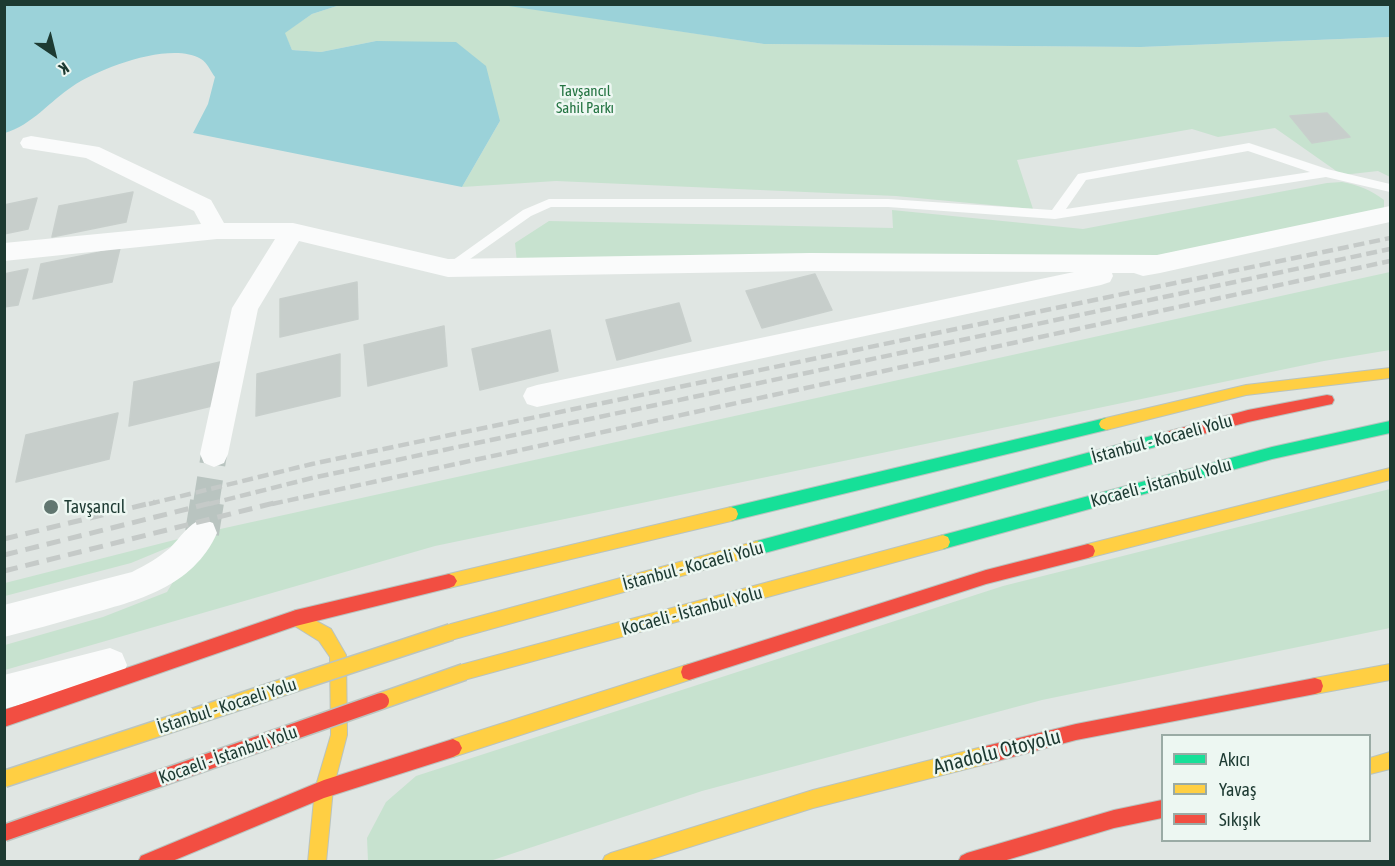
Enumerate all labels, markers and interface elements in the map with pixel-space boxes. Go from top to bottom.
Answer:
north arrow [24,24,84,84]
text: K [56,59,73,78]
park label: Tavşancıl Sahil Parkı [556,82,614,117]
street label: İstanbul - Kocaeli Yolu [1089,410,1235,468]
street label: Kocaeli - İstanbul Yolu [1088,454,1234,512]
place label: Tavşancıl [64,496,125,518]
marker: Tavşancıl [42,498,60,516]
street label: İstanbul - Kocaeli Yolu [620,537,766,595]
street label: Kocaeli - İstanbul Yolu [619,582,765,640]
street label: İstanbul - Kocaeli Yolu [155,673,299,739]
street label: Kocaeli - İstanbul Yolu [156,721,300,789]
street label: Anadolu Otoyolu [931,724,1063,780]
legend [1161,734,1371,842]
text: Akıcı [1219,749,1250,770]
text: Yavaş [1219,779,1256,800]
text: Sıkışık [1219,809,1261,830]

